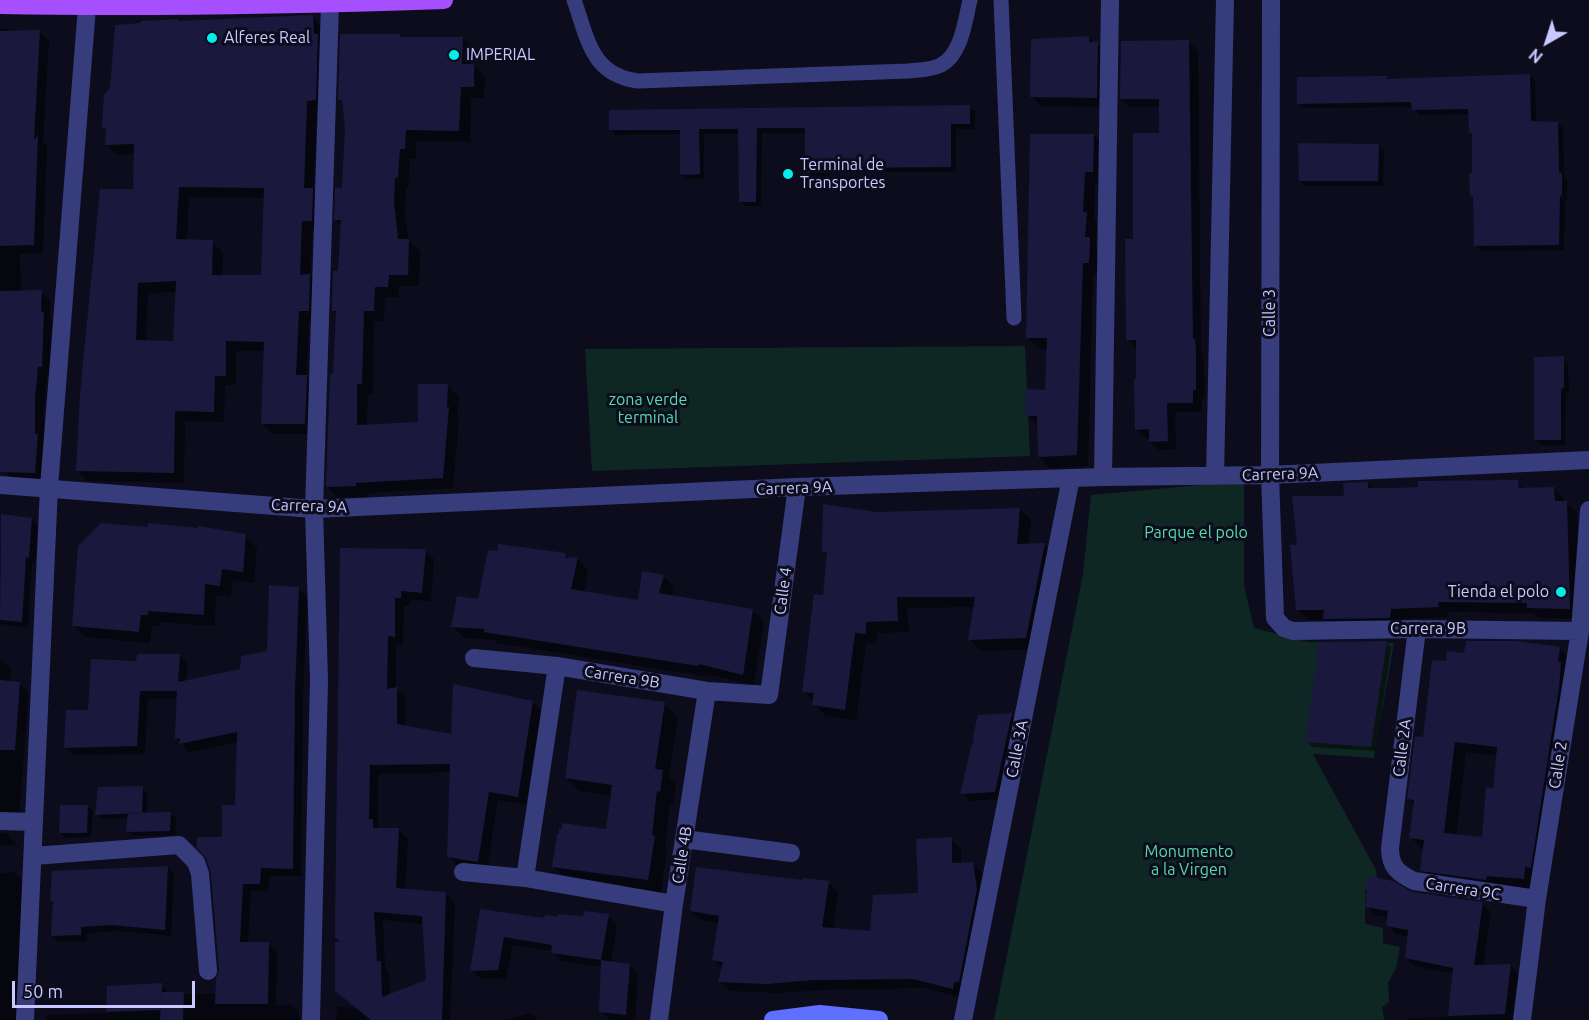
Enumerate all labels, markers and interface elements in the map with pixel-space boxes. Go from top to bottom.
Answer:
north arrow [1517,12,1577,72]
place label: Alferes Real [224,28,310,48]
marker: Alferes Real [205,31,219,45]
place label: IMPERIAL [466,45,535,65]
text: N [1525,45,1546,67]
marker: IMPERIAL [447,48,461,62]
place label: Terminal de Transportes [800,155,886,193]
marker: Terminal de Transportes [781,167,795,181]
street label: Calle 3 [1260,289,1280,337]
park label: zona verde terminal [609,390,687,428]
street label: Carrera 9A [1242,463,1318,485]
street label: Carrera 9A [756,477,832,499]
street label: Carrera 9A [271,495,347,517]
park label: Parque el polo [1144,523,1248,543]
street label: Calle 4 [770,566,796,616]
place label: Tienda el polo [1448,582,1549,602]
marker: Tienda el polo [1554,585,1568,599]
street label: Carrera 9B [1390,619,1466,639]
street label: Carrera 9B [583,662,661,692]
street label: Calle 2A [1389,718,1415,778]
street label: Calle 3A [1002,719,1032,779]
street label: Calle 2 [1545,740,1571,790]
street label: Calle 4B [668,825,696,885]
park label: Monumento a la Virgen [1145,842,1233,880]
street label: Carrera 9C [1424,874,1502,904]
scale bar [15,969,198,1007]
text: 50 m [23,981,63,1001]

